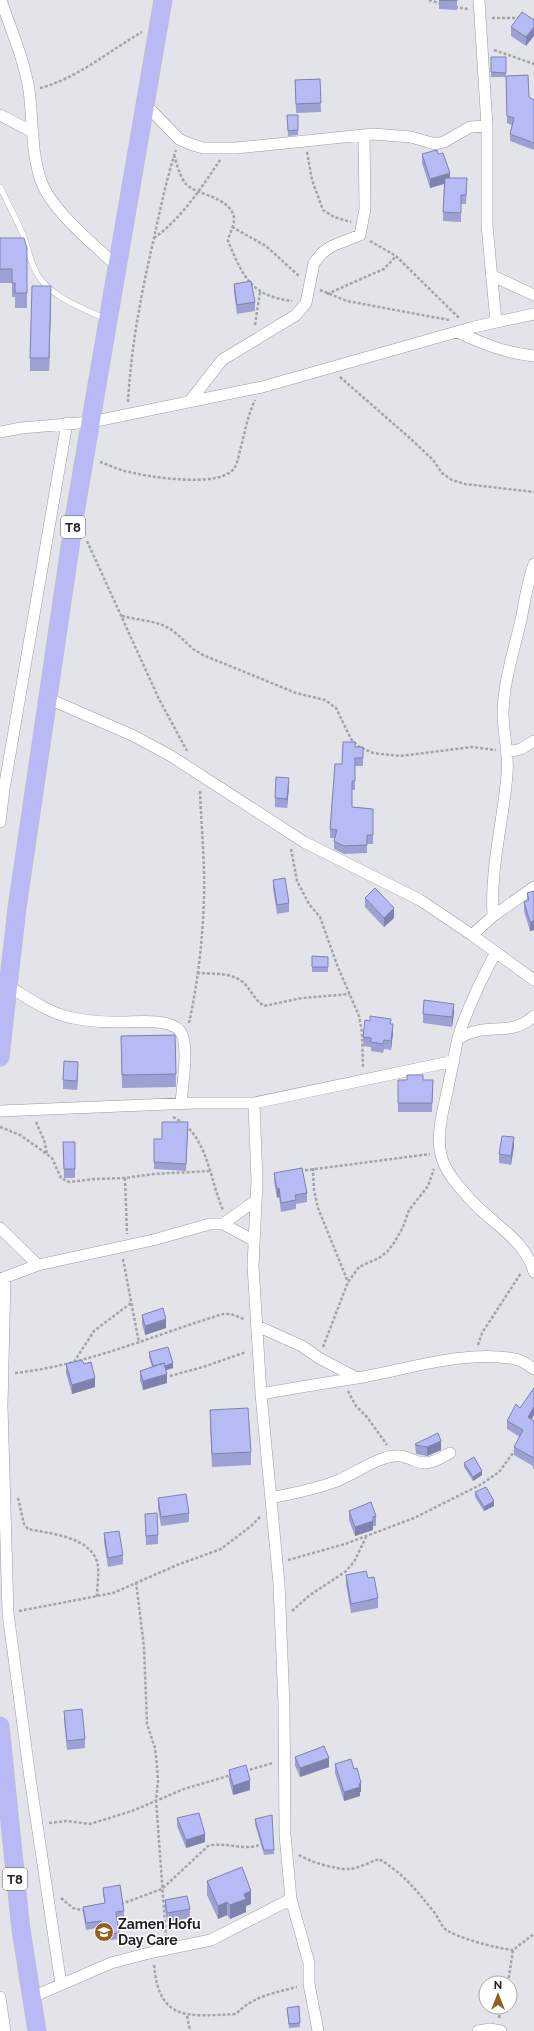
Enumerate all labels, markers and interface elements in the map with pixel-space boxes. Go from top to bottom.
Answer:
road number: T8 [61,516,85,538]
road number: T8 [3,1868,27,1890]
place label: Zamen Hofu Day Care [118,1916,201,1948]
school or university icon: Zamen Hofu Day Care [93,1921,115,1943]
north arrow [478,1975,518,2015]
text: N [494,1979,502,1992]

